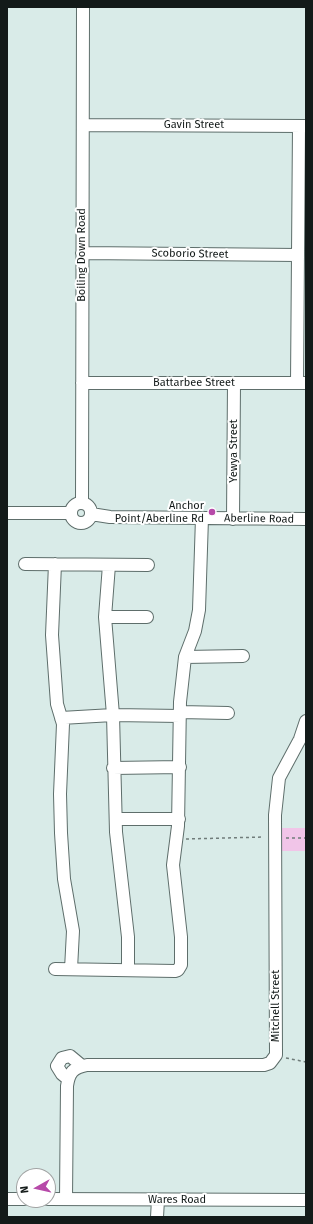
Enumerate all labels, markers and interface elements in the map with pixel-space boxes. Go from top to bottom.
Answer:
street label: Gavin Street [164,118,224,132]
street label: Boiling Down Road [75,208,89,302]
street label: Scoborio Street [151,247,229,261]
street label: Battarbee Street [153,376,235,390]
street label: Yewya Street [227,419,241,483]
place label: Anchor Point/Aberline Rd [115,499,204,525]
marker: Anchor Point/Aberline Rd [207,507,217,517]
street label: Aberline Road [224,512,294,526]
street label: Mitchell Street [269,970,283,1042]
north arrow [16,1168,56,1208]
text: N [18,1185,32,1194]
street label: Wares Road [148,1193,206,1207]

